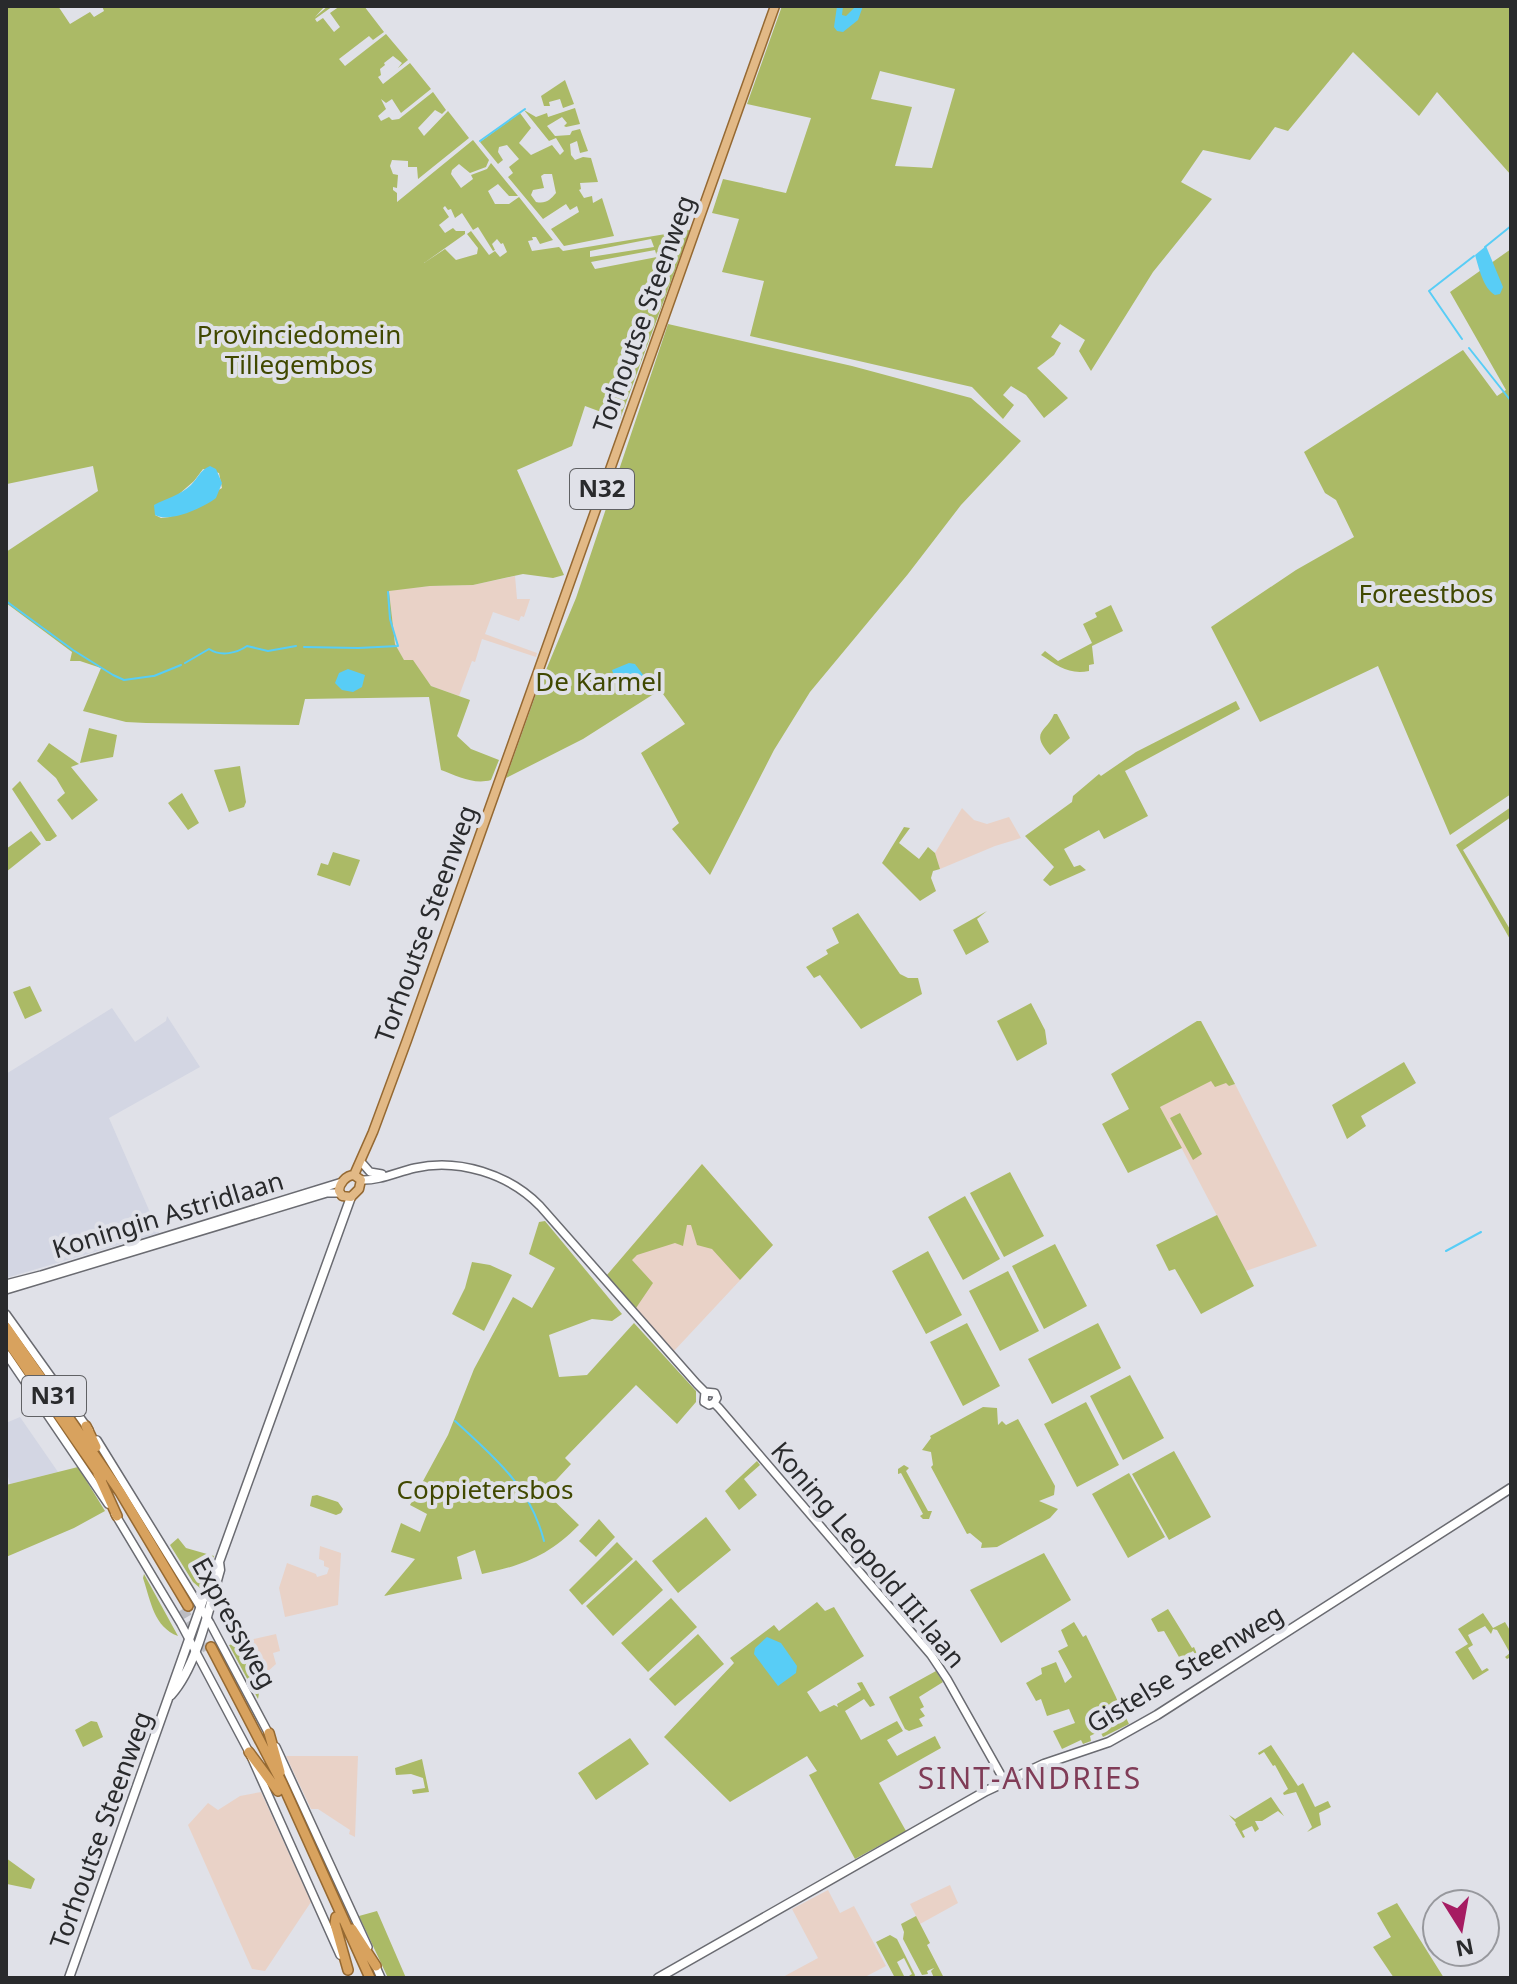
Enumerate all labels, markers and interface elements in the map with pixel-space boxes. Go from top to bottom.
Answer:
street label: Torhoutse Steenweg [583,190,703,437]
park label: Provinciedomein Tillegembos [197,316,401,382]
road number: N32 [570,469,634,509]
park label: Foreestbos [1359,575,1493,611]
park label: De Karmel [535,663,663,699]
street label: Torhoutse Steenweg [365,800,485,1047]
street label: Koningin Astridlaan [48,1162,288,1266]
road number: N31 [22,1376,86,1416]
street label: Koning Leopold III-laan [763,1433,974,1675]
park label: Coppietersbos [397,1471,573,1507]
street label: Expressweg [184,1550,286,1695]
street label: Gistelse Steenweg [1080,1595,1289,1741]
street label: Torhoutse Steenweg [40,1706,160,1953]
district label: SINT-ANDRIES [918,1757,1142,1798]
north arrow [1421,1888,1501,1968]
text: N [1453,1932,1477,1965]

